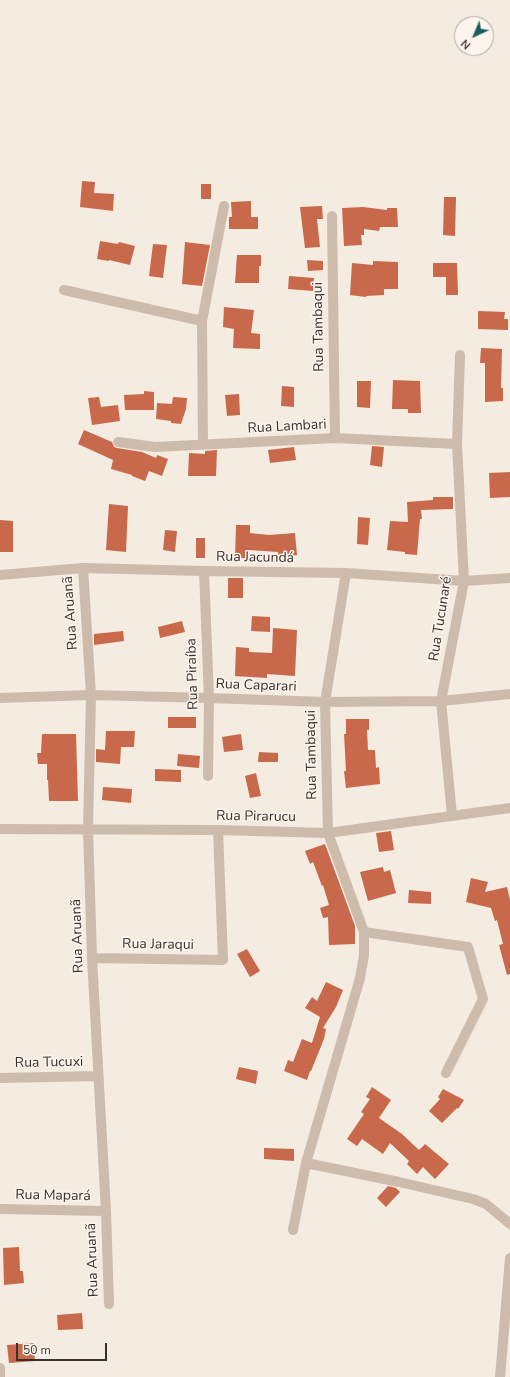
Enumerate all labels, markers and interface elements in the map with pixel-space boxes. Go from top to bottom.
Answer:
north arrow [454,16,494,56]
text: N [458,36,474,53]
street label: Rua Tambaqui [310,282,328,372]
street label: Rua Lambari [247,417,327,437]
street label: Rua Jacundá [216,549,294,567]
street label: Rua Aruanã [60,575,82,651]
street label: Rua Tucunaré [426,575,456,663]
street label: Rua Piraíba [183,638,203,710]
street label: Rua Caparari [215,676,297,696]
street label: Rua Tambaqui [303,710,321,800]
street label: Rua Pirarucu [216,808,296,826]
street label: Rua Aruanã [68,899,88,973]
street label: Rua Jaraqui [122,936,194,954]
street label: Rua Tucuxi [15,1054,83,1072]
street label: Rua Mapará [15,1187,91,1205]
street label: Rua Aruanã [83,1223,103,1297]
scale bar [18,1335,109,1361]
text: 50 m [23,1342,51,1358]

